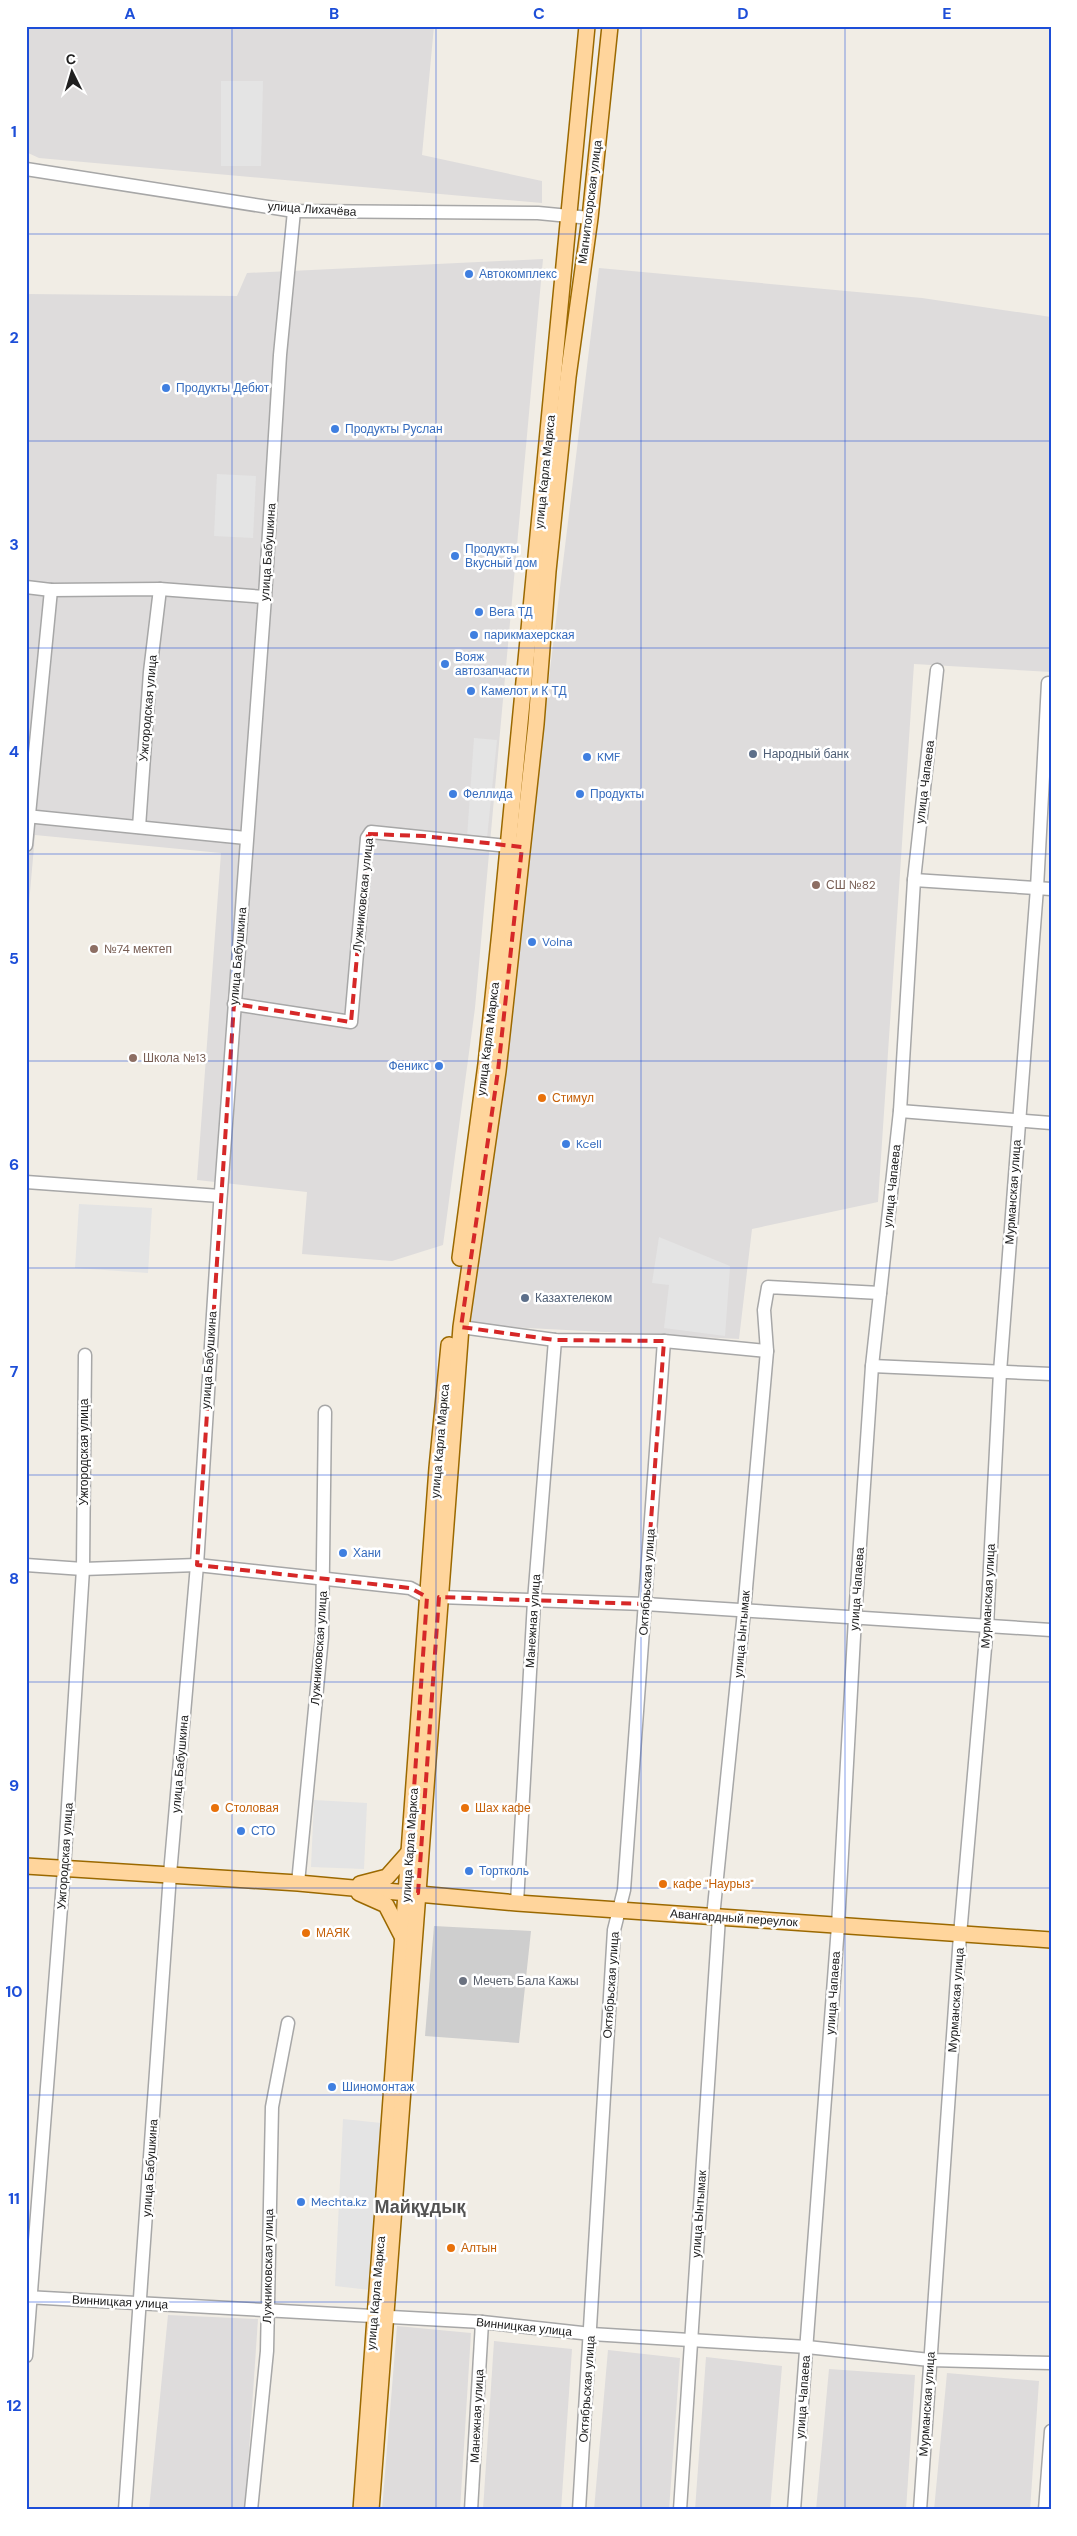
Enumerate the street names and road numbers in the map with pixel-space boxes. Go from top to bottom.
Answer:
street label: Магнитогорская улица [574,139,606,265]
street label: улица Лихачёва [267,198,357,220]
street label: улица Карла Маркса [531,414,559,530]
street label: улица Бабушкина [257,502,279,602]
street label: Ужгородская улица [135,654,161,762]
street label: улица Чапаева [912,739,938,824]
street label: Лужниковская улица [349,837,377,953]
street label: улица Бабушкина [226,906,250,1006]
street label: улица Карла Маркса [473,981,503,1097]
street label: Мурманская улица [1001,1139,1025,1245]
street label: улица Чапаева [880,1143,904,1228]
street label: улица Бабушкина [198,1310,220,1410]
street label: улица Карла Маркса [427,1383,453,1499]
street label: Ужгородская улица [76,1398,92,1506]
street label: Октябрьская улица [635,1528,659,1636]
street label: Мурманская улица [977,1543,999,1649]
street label: улица Чапаева [846,1546,868,1631]
street label: Манежная улица [522,1573,544,1668]
street label: улица Ынтымак [730,1589,754,1678]
street label: Лужниковская улица [307,1590,331,1706]
street label: улица Бабушкина [168,1714,192,1814]
street label: улица Карла Маркса [398,1787,422,1903]
street label: Ужгородская улица [53,1802,77,1910]
street label: Авангардный переулок [670,1906,799,1930]
street label: Октябрьская улица [599,1931,623,2039]
street label: Мурманская улица [944,1947,968,2053]
street label: улица Чапаева [822,1950,844,2035]
street label: улица Бабушкина [139,2118,161,2218]
street label: улица Ынтымак [688,2169,710,2258]
street label: Лужниковская улица [259,2208,277,2323]
street label: улица Карла Маркса [363,2235,389,2351]
street label: Винницкая улица [71,2291,169,2313]
street label: Винницкая улица [475,2314,573,2340]
street label: Октябрьская улица [575,2335,599,2443]
street label: Мурманская улица [915,2351,939,2457]
street label: улица Чапаева [792,2354,814,2439]
street label: Манежная улица [467,2368,487,2463]

